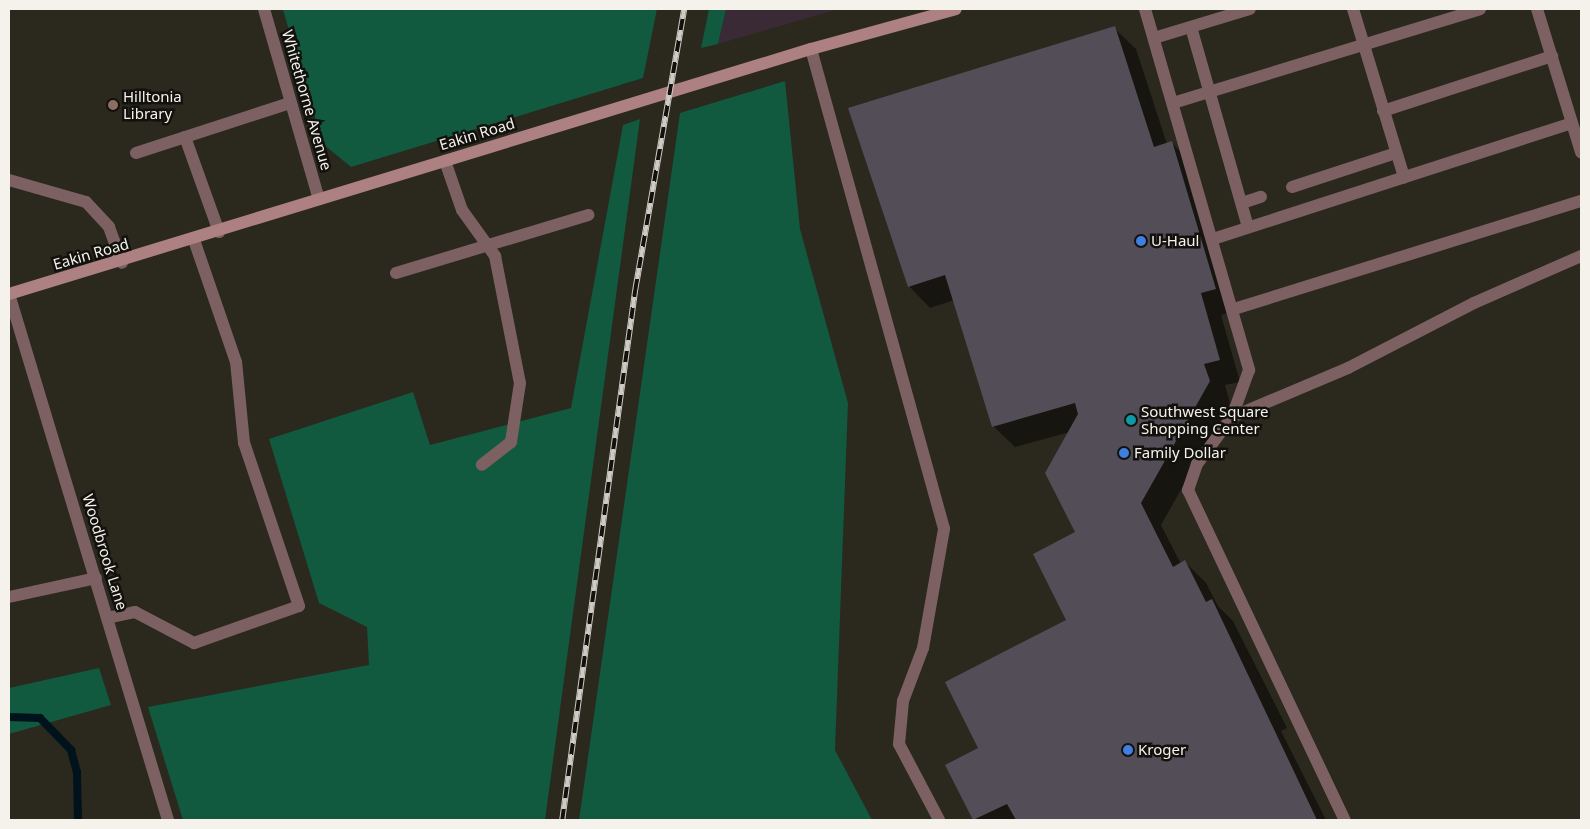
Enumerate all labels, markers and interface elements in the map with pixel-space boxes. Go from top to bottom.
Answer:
street label: Whitethorne Avenue [278,28,336,172]
place label: Hilltonia Library [123,87,182,122]
marker: Hilltonia Library [107,99,119,111]
street label: Eakin Road [437,114,517,154]
place label: U-Haul [1151,232,1199,250]
street label: Eakin Road [51,235,131,273]
marker: U-Haul [1135,235,1147,247]
place label: Southwest Square Shopping Center [1141,402,1269,437]
marker: Southwest Square Shopping Center [1125,414,1137,426]
place label: Family Dollar [1134,444,1226,462]
marker: Family Dollar [1118,447,1130,459]
street label: Woodbrook Lane [79,492,131,612]
place label: Kroger [1138,741,1186,759]
marker: Kroger [1122,744,1134,756]

